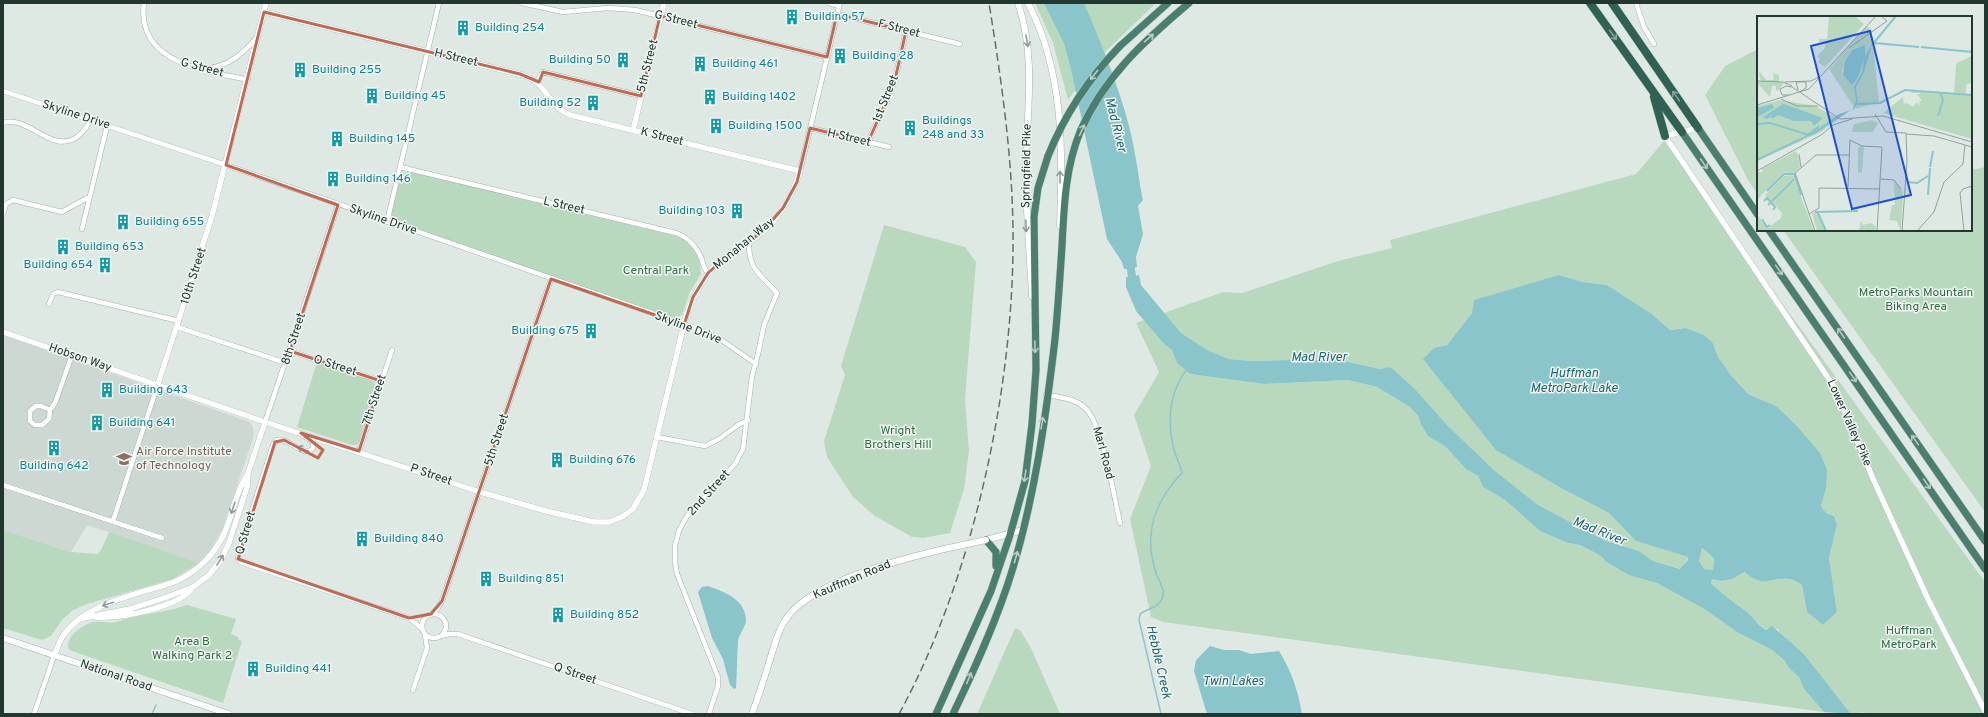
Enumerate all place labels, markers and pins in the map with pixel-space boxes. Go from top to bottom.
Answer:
building icon: Building 57 [783,8,801,26]
place label: Building 57 [804,9,865,25]
building icon: Building 254 [454,19,472,37]
place label: Building 254 [475,20,545,36]
building icon: Building 28 [831,47,849,65]
place label: Building 28 [852,48,914,64]
building icon: Building 50 [614,51,632,69]
place label: Building 50 [549,52,611,68]
building icon: Building 461 [691,55,709,73]
place label: Building 461 [712,56,778,72]
building icon: Building 255 [291,61,309,79]
place label: Building 255 [312,62,381,78]
building icon: Building 45 [363,87,381,105]
place label: Building 45 [384,88,446,104]
building icon: Building 1402 [701,88,719,106]
place label: Building 1402 [722,89,796,105]
building icon: Building 52 [584,94,602,112]
place label: Building 52 [519,95,581,111]
place label: Buildings 248 and 33 [922,113,984,143]
building icon: Building 1500 [707,117,725,135]
place label: Building 1500 [728,118,802,134]
building icon: Buildings 248 and 33 [901,119,919,137]
building icon: Building 145 [328,130,346,148]
place label: Building 145 [349,131,415,147]
building icon: Building 146 [324,170,342,188]
place label: Building 146 [345,171,411,187]
building icon: Building 103 [728,202,746,220]
place label: Building 103 [658,203,725,219]
building icon: Building 655 [114,213,132,231]
place label: Building 655 [135,214,204,230]
building icon: Building 653 [54,238,72,256]
place label: Building 653 [75,239,144,255]
building icon: Building 654 [96,256,114,274]
place label: Building 654 [24,257,93,273]
building icon: Building 675 [582,322,600,340]
place label: Building 675 [511,323,579,339]
building icon: Building 643 [98,381,116,399]
place label: Building 643 [119,382,188,398]
building icon: Building 641 [88,414,106,432]
place label: Building 641 [109,415,175,431]
building icon: Building 642 [45,439,63,457]
place label: Air Force Institute of Technology [136,444,232,474]
school or university icon: Air Force Institute of Technology [115,450,133,468]
building icon: Building 676 [548,451,566,469]
place label: Building 676 [569,452,636,468]
place label: Building 642 [19,458,89,474]
building icon: Building 840 [353,530,371,548]
place label: Building 840 [374,531,444,547]
building icon: Building 851 [477,570,495,588]
place label: Building 851 [498,571,564,587]
building icon: Building 852 [549,606,567,624]
place label: Building 852 [570,607,639,623]
building icon: Building 441 [244,660,262,678]
place label: Building 441 [265,661,332,677]

